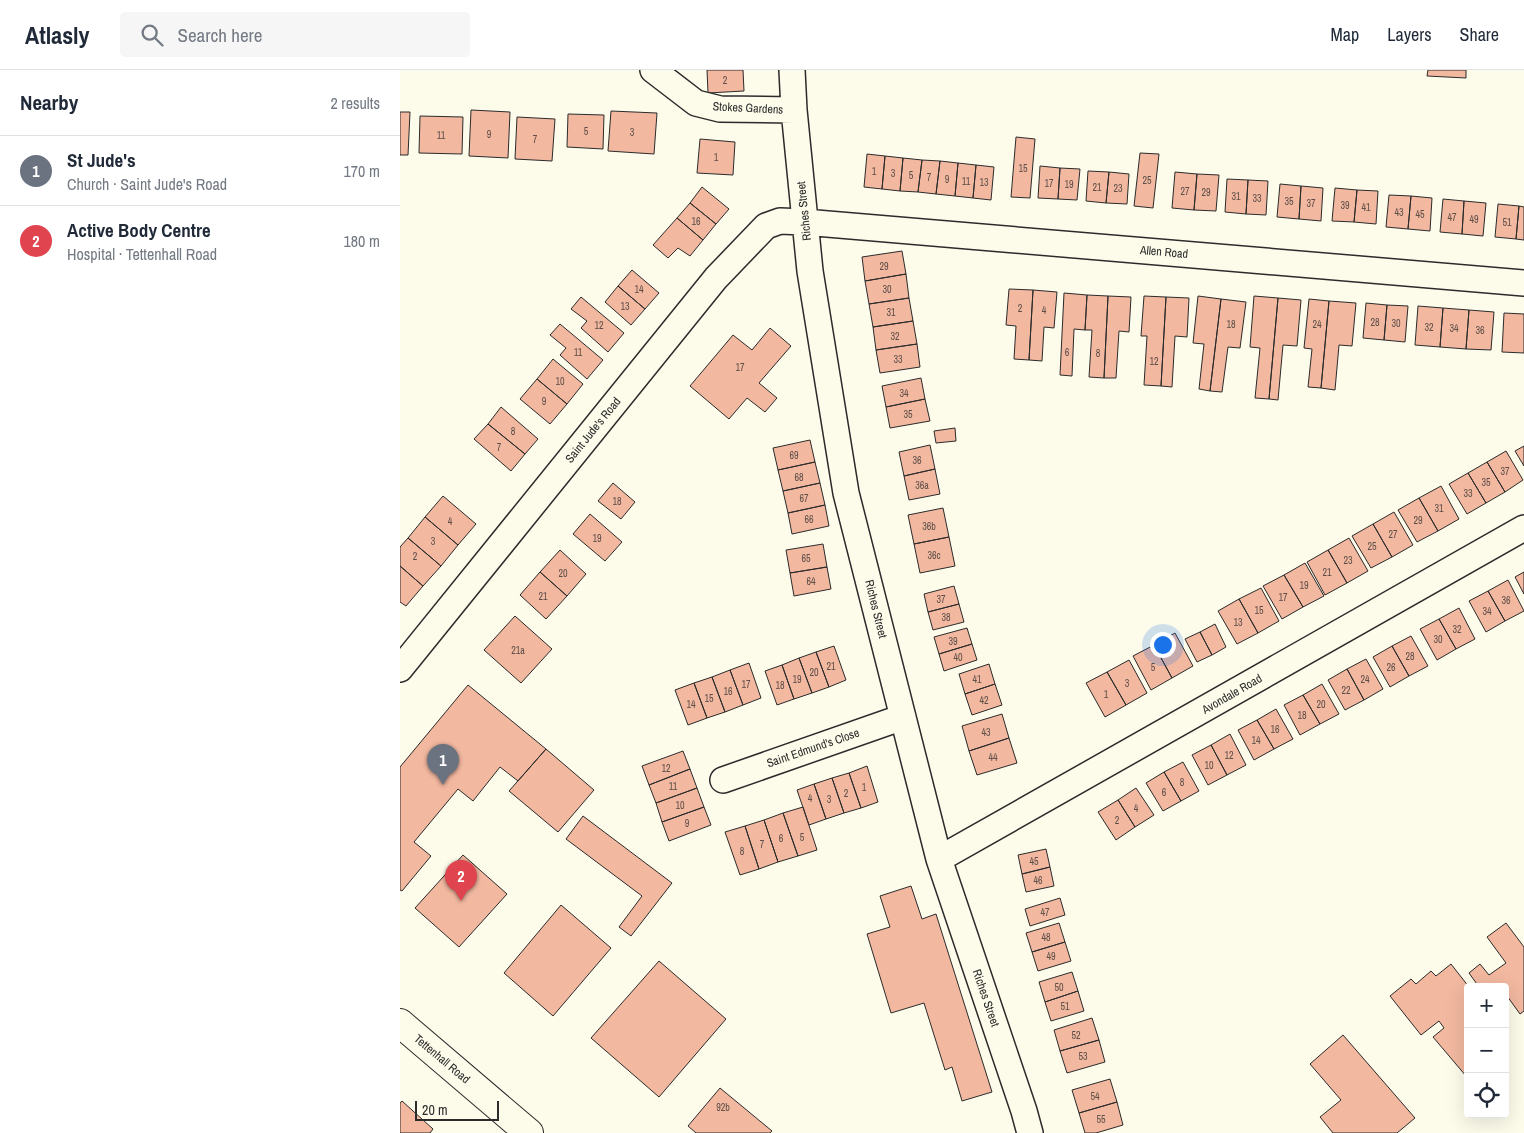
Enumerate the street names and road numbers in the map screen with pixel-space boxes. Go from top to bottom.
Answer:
street label: Stokes Gardens [712,98,784,118]
street label: Riches Street [793,180,815,241]
street label: Allen Road [1138,242,1189,262]
street label: Saint Jude's Road [562,394,624,466]
street label: Riches Street [861,578,891,640]
street label: Avondale Road [1198,670,1265,718]
street label: Saint Edmund's Close [765,725,861,771]
street label: Riches Street [969,967,1003,1029]
street label: Tettenhall Road [411,1031,473,1087]

